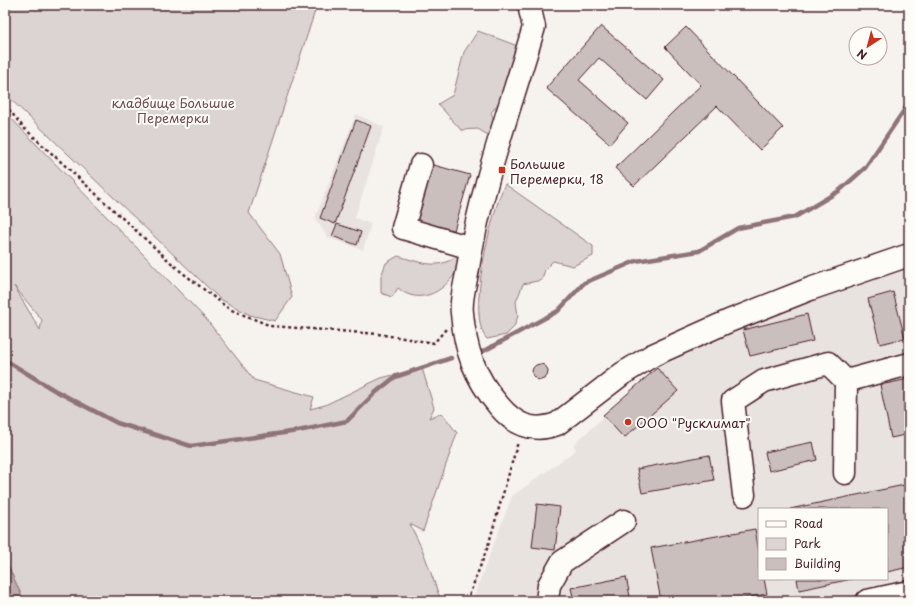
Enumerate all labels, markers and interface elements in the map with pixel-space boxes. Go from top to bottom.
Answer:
north arrow [848,26,888,66]
text: N [853,45,870,64]
park label: кладбище Большие Перемерки [111,93,235,127]
place label: Большие Перемерки, 18 [510,154,604,188]
marker: Большие Перемерки, 18 [497,165,507,175]
place label: ООО "Русклимат" [636,413,751,432]
marker: ООО "Русклимат" [623,417,633,427]
legend [758,508,888,580]
text: Road [794,514,823,532]
text: Park [794,534,821,552]
text: Building [794,554,841,572]

